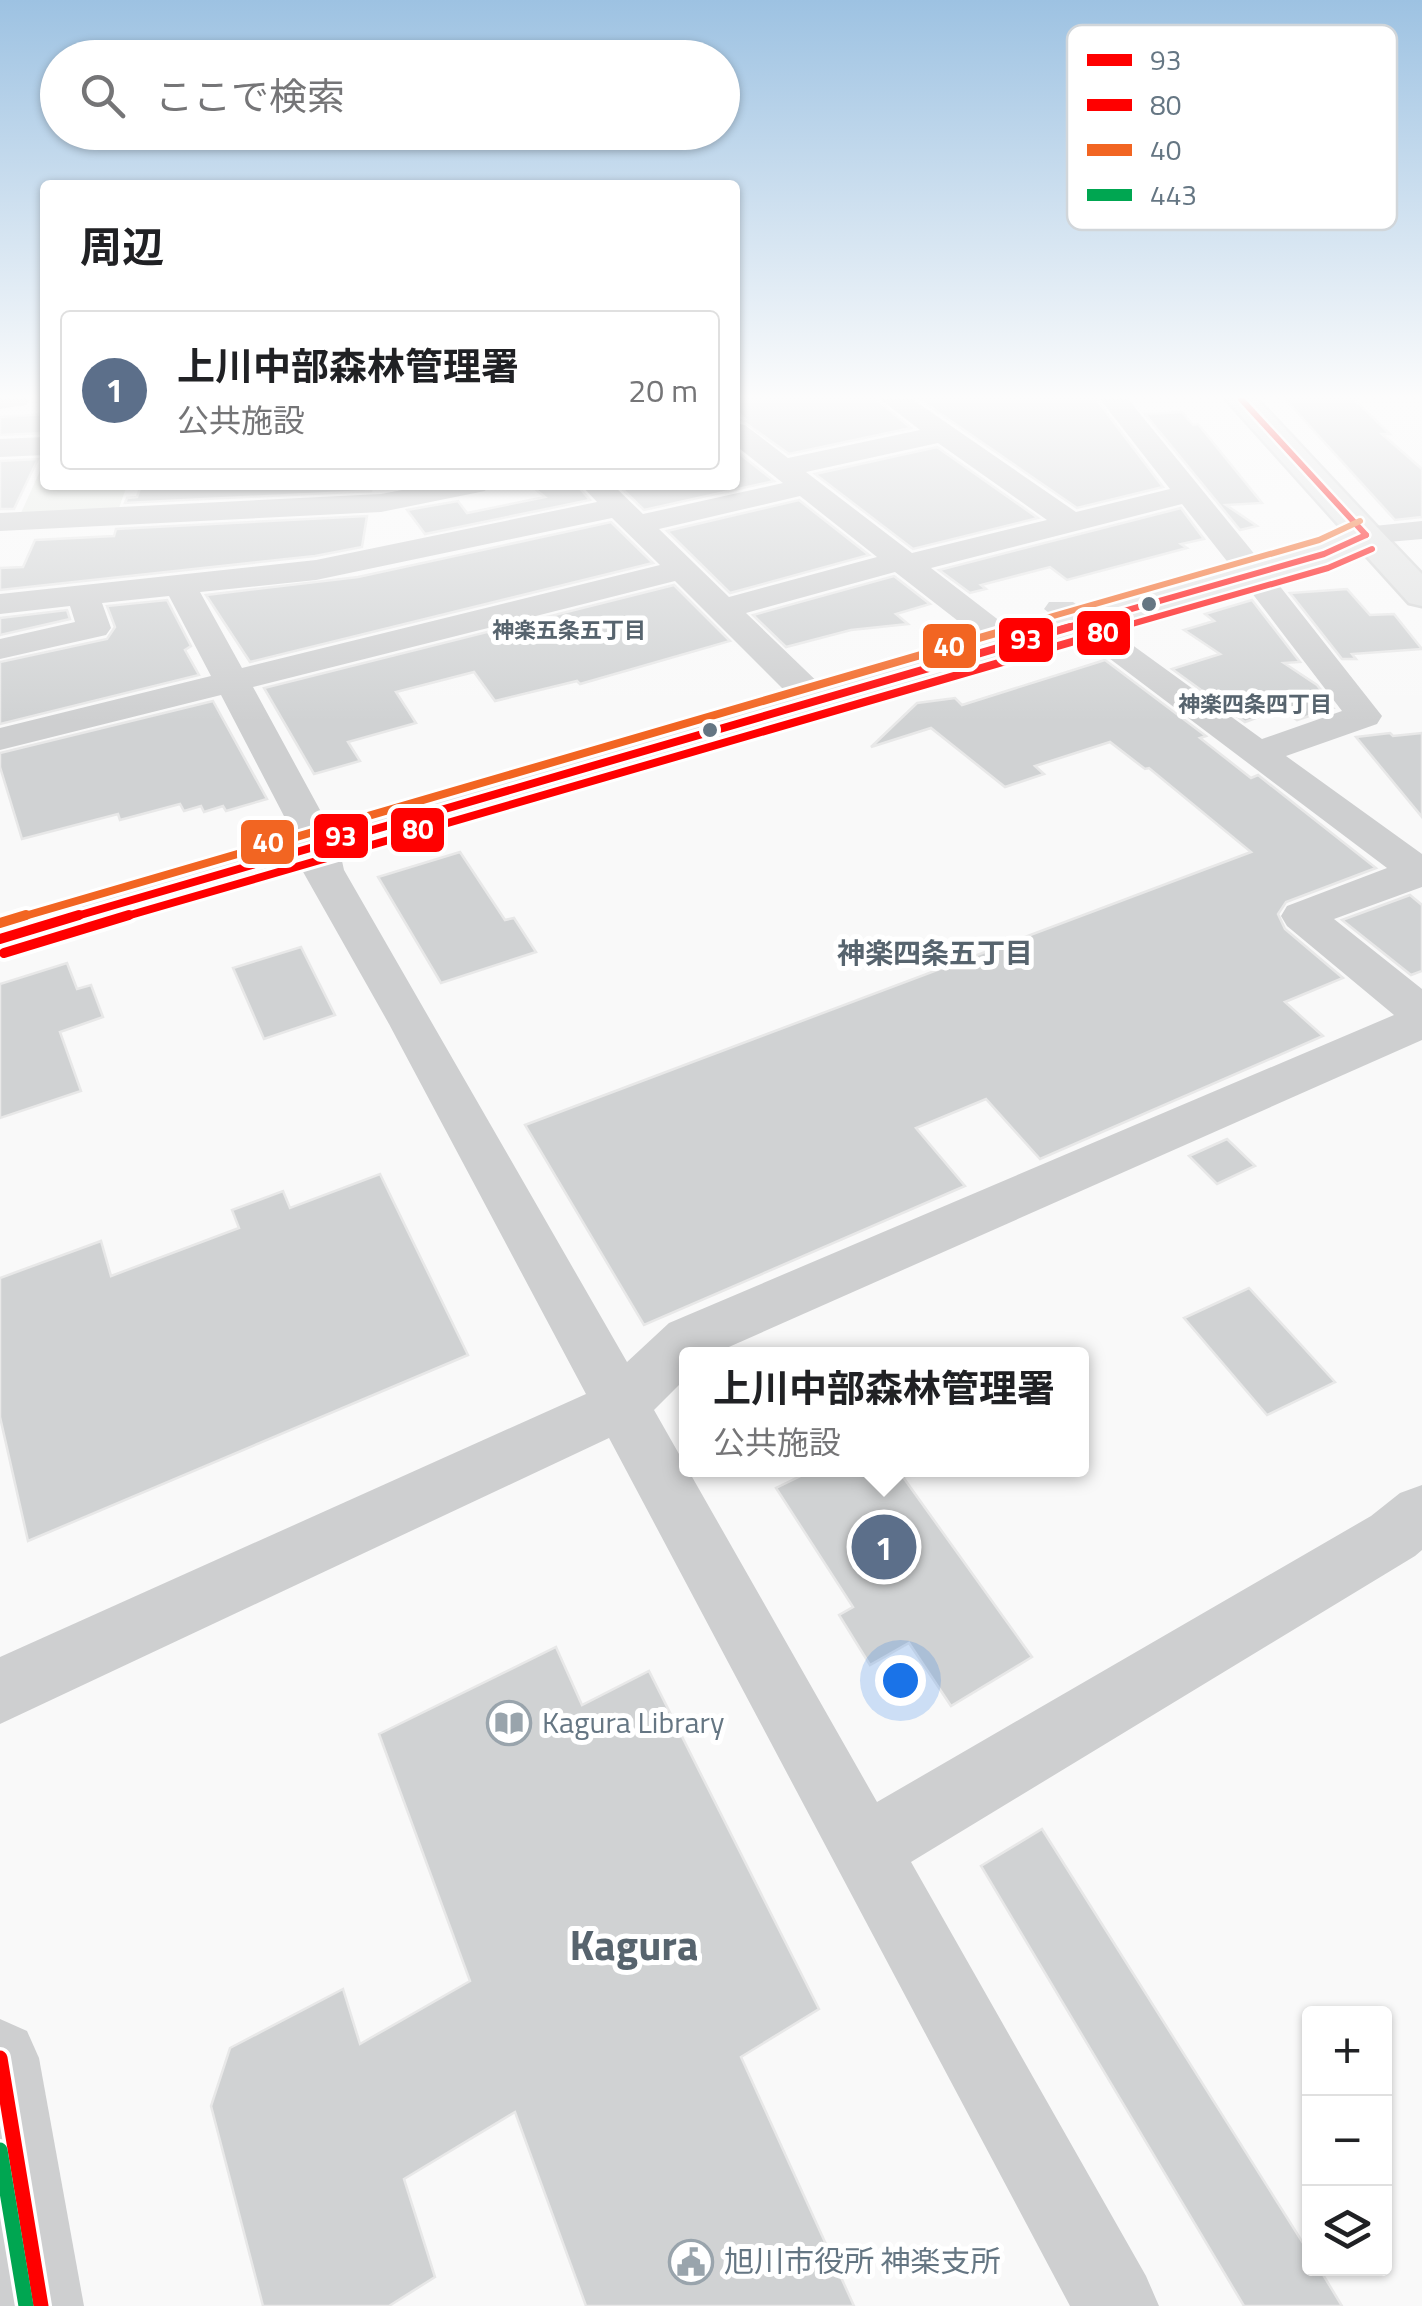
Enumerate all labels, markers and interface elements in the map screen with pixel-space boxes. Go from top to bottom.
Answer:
legend [1067,25,1397,230]
text: 93 [1150,38,1181,81]
search box [40,40,740,150]
text: ここで検索 [155,67,345,125]
icon: search [75,68,130,123]
text: 80 [1150,83,1181,126]
text: 40 [1150,128,1181,171]
text: 443 [1150,173,1197,216]
text: 周辺 [80,214,164,278]
text: 上川中部森林管理署 [177,337,519,395]
text: 1 [106,366,123,414]
text: 20 m [628,366,698,414]
text: 公共施設 [177,396,305,444]
unlabelled marker [1139,594,1159,614]
line badge: 80 [1075,609,1132,657]
text: 80 [1087,610,1119,653]
district label: 神楽五条五丁目 [492,613,646,647]
line badge: 93 [997,616,1055,664]
text: 93 [1010,617,1042,660]
line badge: 40 [921,622,978,670]
text: 40 [933,624,965,667]
district label: 神楽四条四丁目 [1178,687,1332,721]
unlabelled marker [700,720,720,740]
line badge: 80 [389,806,446,854]
text: 80 [402,807,434,850]
line badge: 93 [312,812,370,860]
text: 93 [325,814,357,857]
line badge: 40 [239,818,296,866]
text: 40 [252,820,284,863]
district label: 神楽四条五丁目 [837,931,1033,974]
popup [679,1347,1089,1477]
text: 上川中部森林管理署 [713,1359,1055,1417]
text: 公共施設 [713,1418,841,1466]
pin: 1 [852,1510,916,1584]
your location [875,1655,926,1706]
place label: Kagura Library [542,1699,724,1745]
library icon: Kagura Library [486,1700,532,1746]
district label: Kagura [570,1912,698,1976]
map controls [1302,2006,1392,2276]
button: + [1302,2006,1392,2096]
button: − [1302,2096,1392,2186]
button: layers [1302,2186,1392,2276]
place label: 旭川市役所 神楽支所 [724,2238,1001,2284]
public building icon: 旭川市役所 神楽支所 [668,2239,714,2285]

